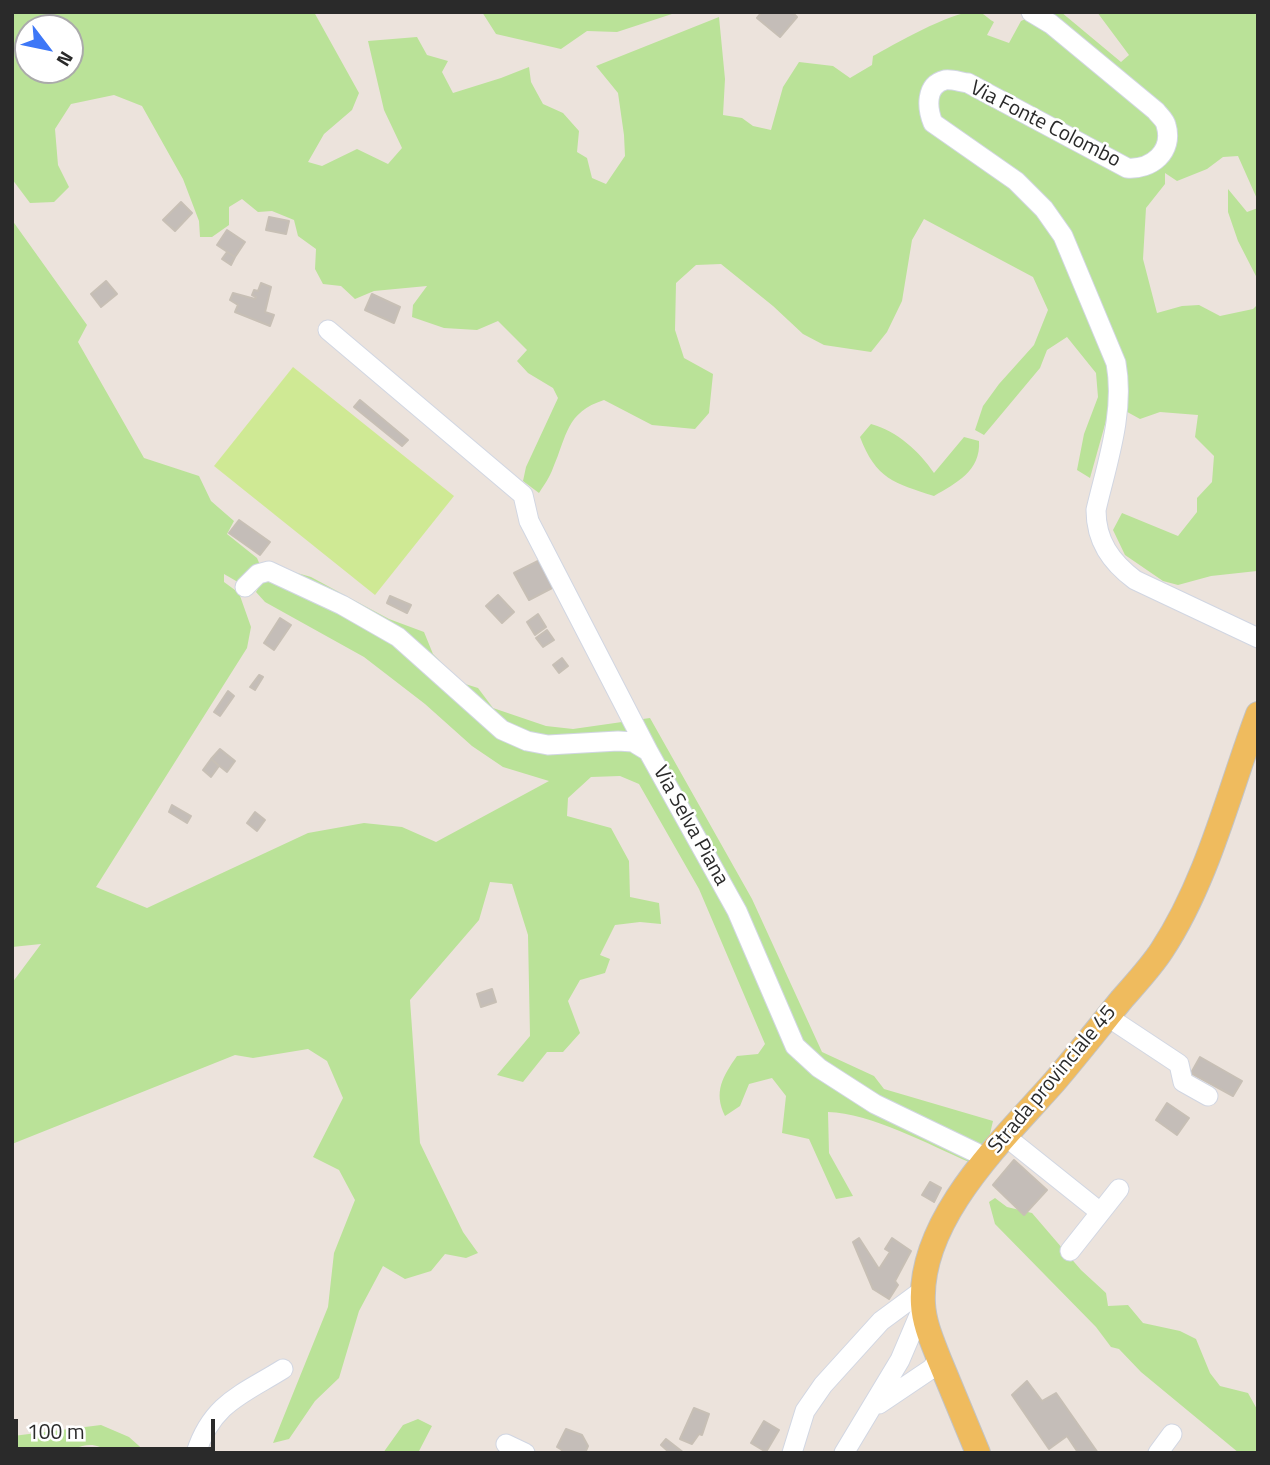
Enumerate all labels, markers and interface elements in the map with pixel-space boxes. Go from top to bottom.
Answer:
north arrow [14,14,84,84]
text: N [50,46,81,73]
street label: Via Fonte Colombo [966,76,1124,174]
street label: Via Selva Piana [647,762,733,890]
street label: Strada provinciale 45 [984,1001,1122,1159]
scale bar [18,1406,219,1450]
text: 100 m [27,1415,84,1447]

